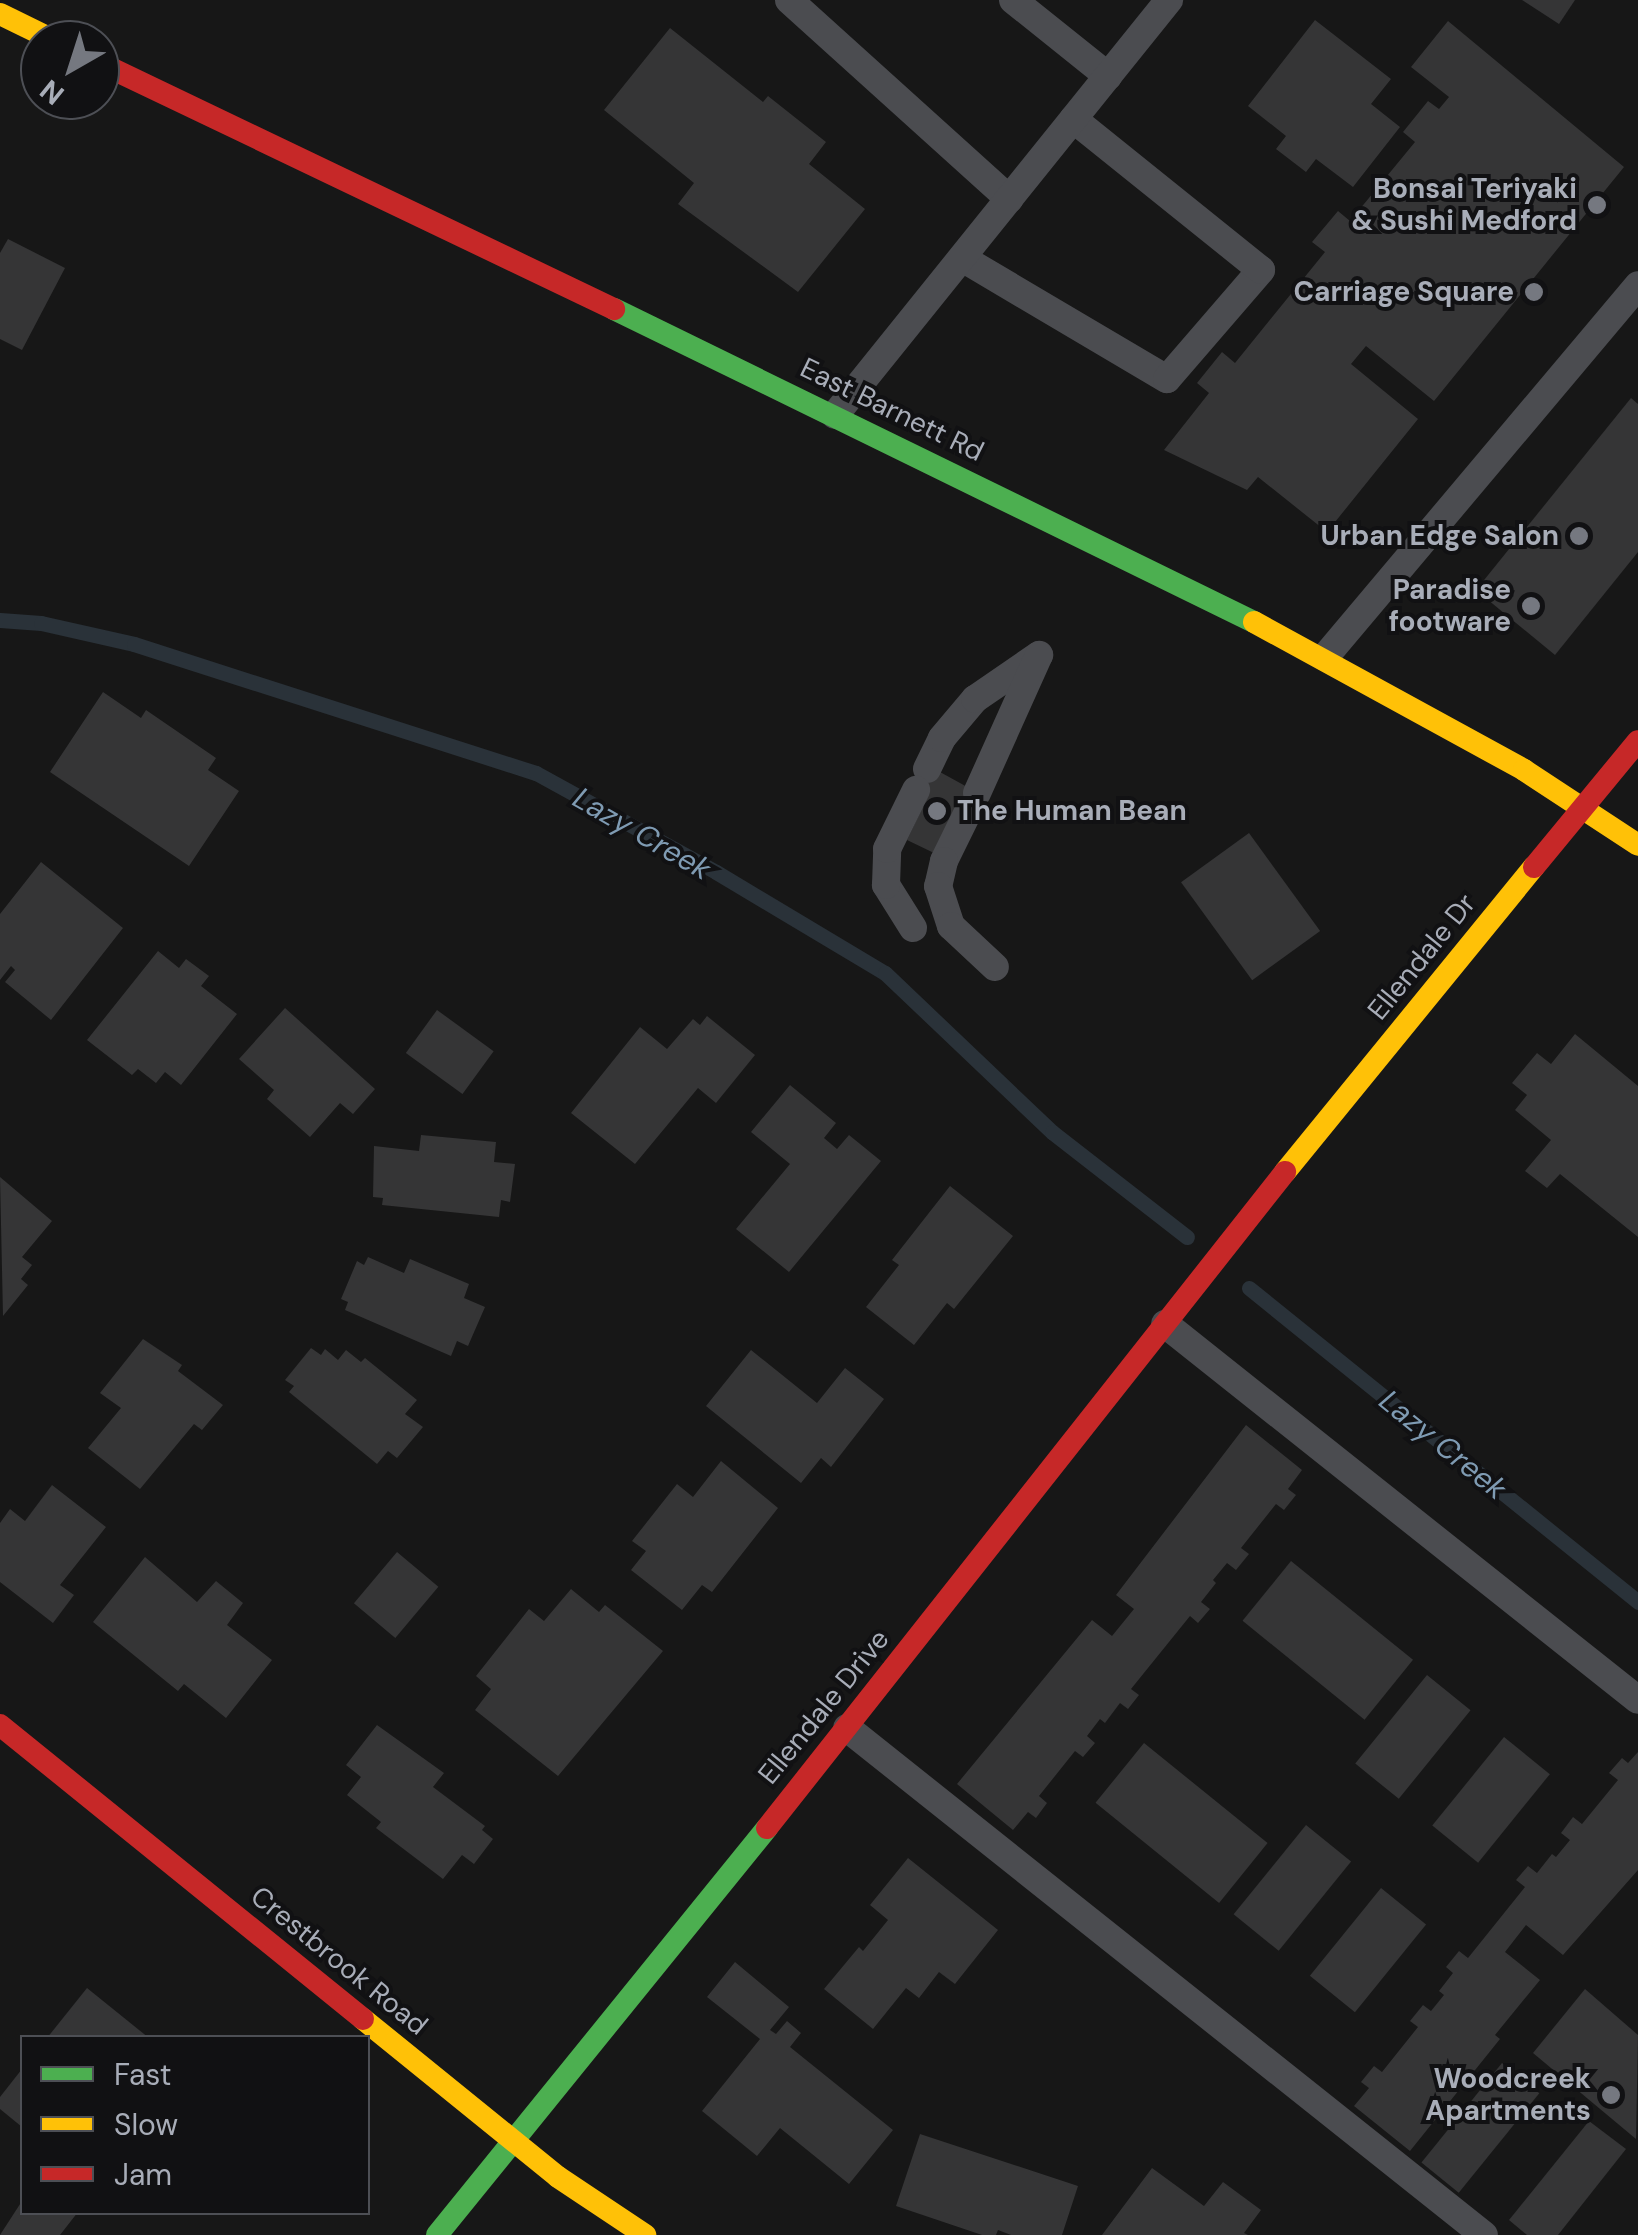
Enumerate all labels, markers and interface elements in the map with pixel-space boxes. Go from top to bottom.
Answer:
north arrow [20,20,120,120]
text: N [32,71,72,113]
place label: Bonsai Teriyaki & Sushi Medford [1351,172,1577,238]
marker: Bonsai Teriyaki & Sushi Medford [1586,194,1608,216]
place label: Carriage Square [1293,275,1514,309]
marker: Carriage Square [1523,281,1545,303]
street label: East Barnett Rd [795,351,989,469]
place label: Urban Edge Salon [1320,519,1559,553]
marker: Urban Edge Salon [1568,525,1590,547]
place label: Paradise footware [1389,573,1511,639]
marker: Paradise footware [1520,595,1542,617]
water label: Lazy Creek [567,780,717,888]
place label: The Human Bean [957,794,1187,828]
marker: The Human Bean [926,800,948,822]
street label: Ellendale Dr [1361,887,1483,1027]
water label: Lazy Creek [1372,1383,1514,1507]
street label: Ellendale Drive [751,1623,897,1791]
street label: Crestbrook Road [244,1879,434,2043]
legend [20,2035,370,2215]
text: Fast [114,2055,172,2094]
place label: Woodcreek Apartments [1425,2062,1591,2128]
marker: Woodcreek Apartments [1600,2084,1622,2106]
text: Slow [114,2105,178,2144]
text: Jam [114,2155,172,2194]

